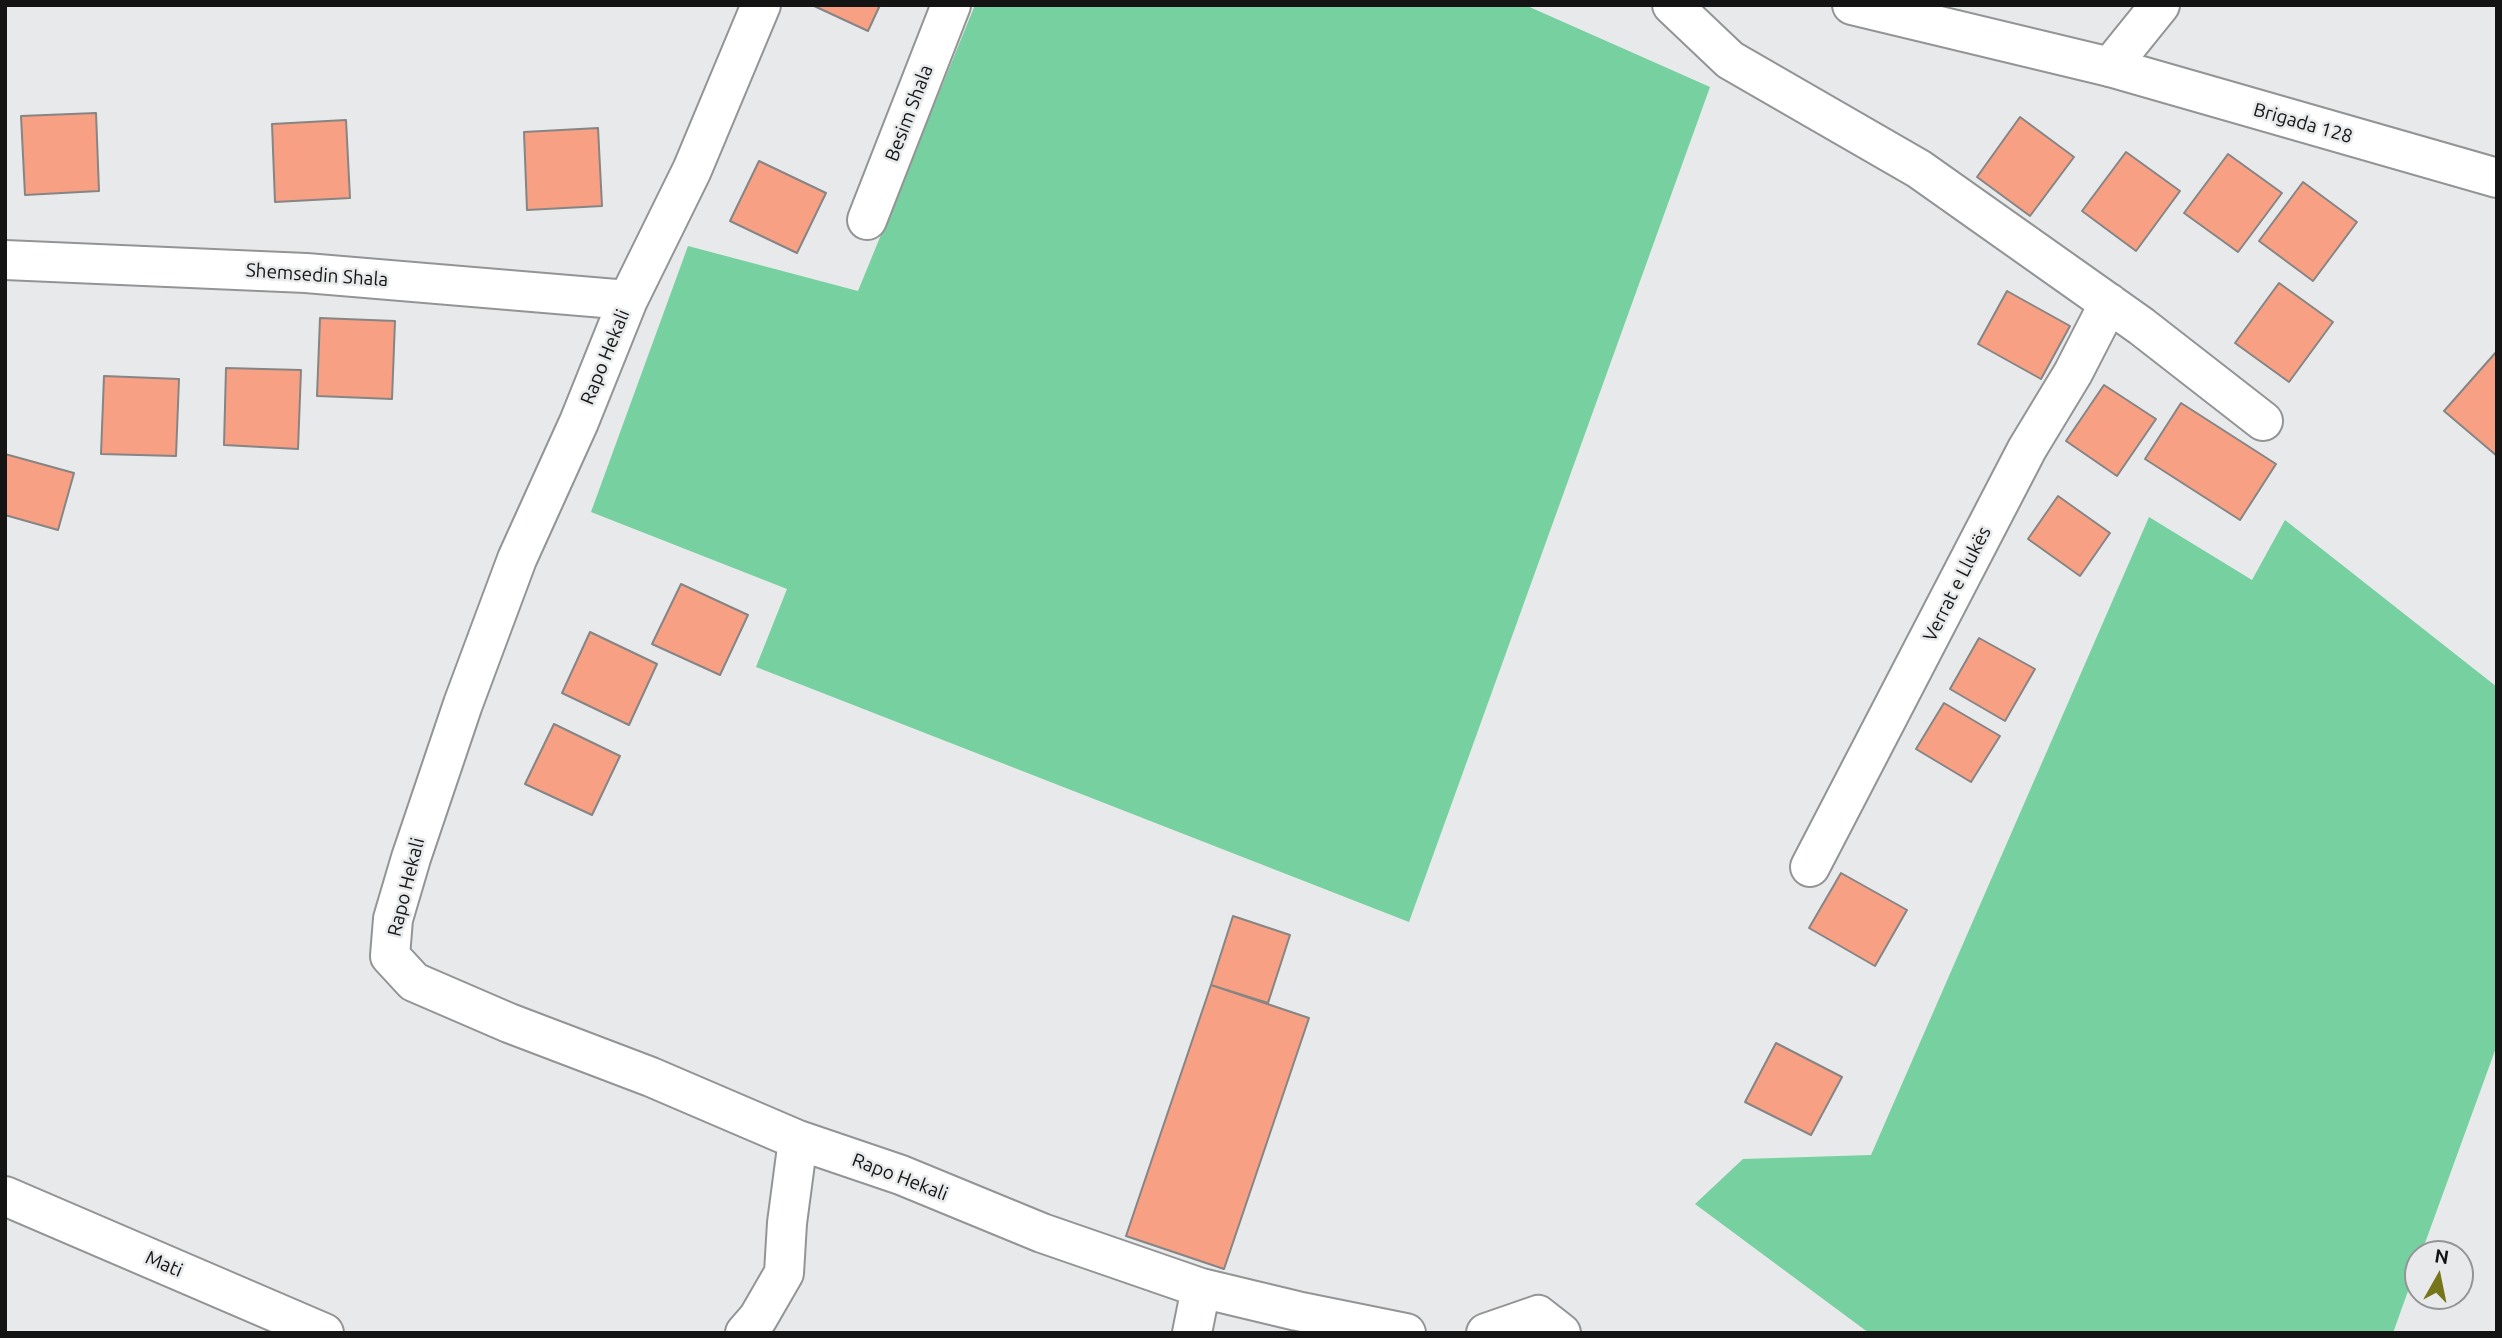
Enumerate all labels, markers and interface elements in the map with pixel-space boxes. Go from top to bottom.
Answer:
street label: Besim Shala [880,62,938,164]
street label: Brigada 128 [2251,98,2355,148]
street label: Shemsedin Shala [245,259,389,291]
street label: Rapo Hekali [576,306,634,408]
street label: Verrat e Llukës [1918,523,1996,645]
street label: Rapo Hekali [383,835,429,939]
street label: Rapo Hekali [849,1148,951,1206]
north arrow [2404,1240,2474,1310]
text: N [2433,1244,2451,1268]
street label: Mati [142,1246,186,1282]

